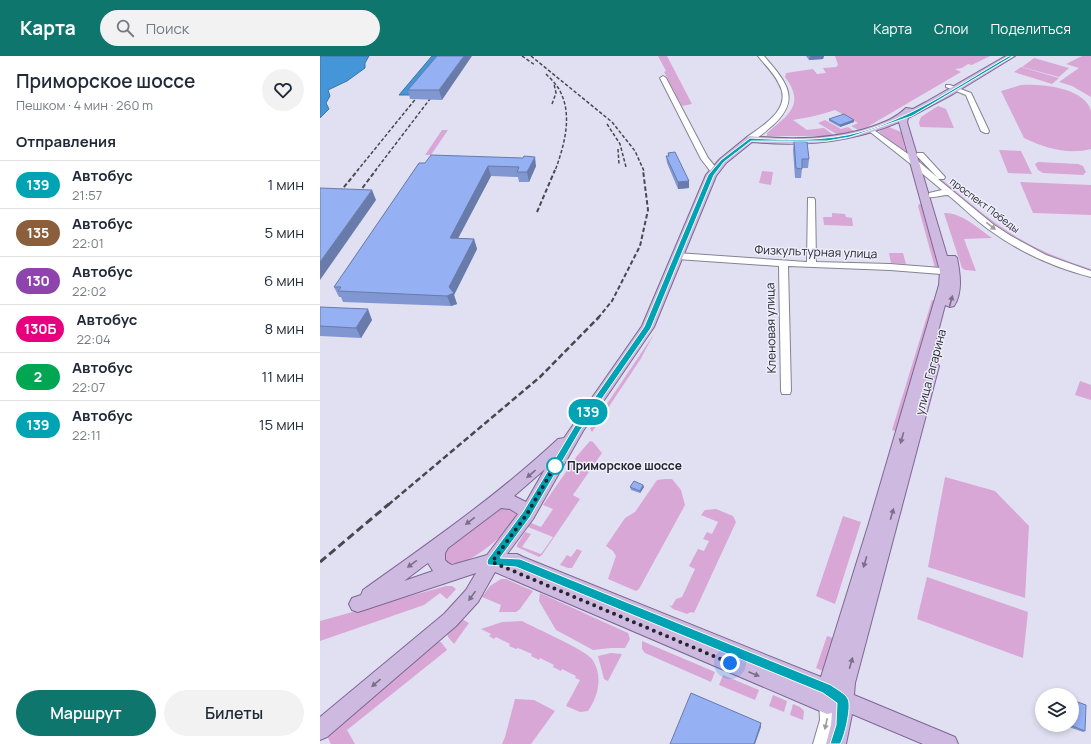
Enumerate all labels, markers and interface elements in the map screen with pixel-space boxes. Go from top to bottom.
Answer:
search box [100,10,380,46]
text: Карта [20,15,76,41]
icon: search [114,17,136,39]
text: Поиск [146,18,189,39]
text: Карта [873,19,912,38]
text: Слои [934,19,968,38]
text: Поделиться [990,19,1071,38]
text: Приморское шоссе [16,68,195,94]
button: heart [262,69,304,111]
text: Пешком · 4 мин · 260 m [16,96,153,114]
text: Отправления [16,131,116,152]
text: Автобус [72,165,133,186]
text: 1 мин [267,174,304,195]
street label: проспект Победы [947,174,1023,236]
text: 139 [27,175,49,194]
text: 21:57 [72,186,102,204]
text: Автобус [72,213,133,234]
text: 5 мин [265,222,304,243]
one-way arrow [985,222,996,230]
text: 135 [27,223,49,242]
text: 22:01 [72,234,104,252]
street label: Физкультурная улица [754,241,878,262]
text: Автобус [72,261,133,282]
text: 6 мин [264,270,304,291]
text: 130 [26,271,50,290]
text: 22:02 [72,282,106,300]
street label: Кленовая улица [761,282,780,374]
one-way arrow [948,295,954,307]
text: Автобус [76,309,137,330]
text: 8 мин [265,318,304,339]
text: 130Б [24,319,56,338]
street label: улица Гагарина [911,327,950,417]
text: 22:04 [76,330,111,348]
text: Автобус [72,357,133,378]
text: 11 мин [262,366,304,387]
text: 2 [34,367,42,386]
text: 22:07 [72,378,105,396]
line badge: 139 [565,399,611,425]
text: 139 [577,402,599,421]
text: Автобус [72,405,133,426]
text: 15 мин [259,414,304,435]
text: 139 [27,415,49,434]
text: 22:11 [72,426,101,444]
one-way arrow [899,432,905,444]
marker: Приморское шоссе [546,457,564,475]
place label: Приморское шоссе [567,457,682,474]
one-way arrow [526,469,536,478]
one-way arrow [889,508,895,520]
one-way arrow [465,517,476,526]
one-way arrow [862,557,868,569]
one-way arrow [407,560,417,568]
one-way arrow [467,590,476,601]
your location [720,653,740,673]
one-way arrow [848,657,854,669]
one-way arrow [749,671,761,677]
one-way arrow [370,679,381,688]
map controls [1035,688,1079,732]
button: layers [1035,688,1079,732]
button: Маршрут [16,690,156,736]
button: Билеты [164,690,304,736]
one-way arrow [823,718,829,731]

